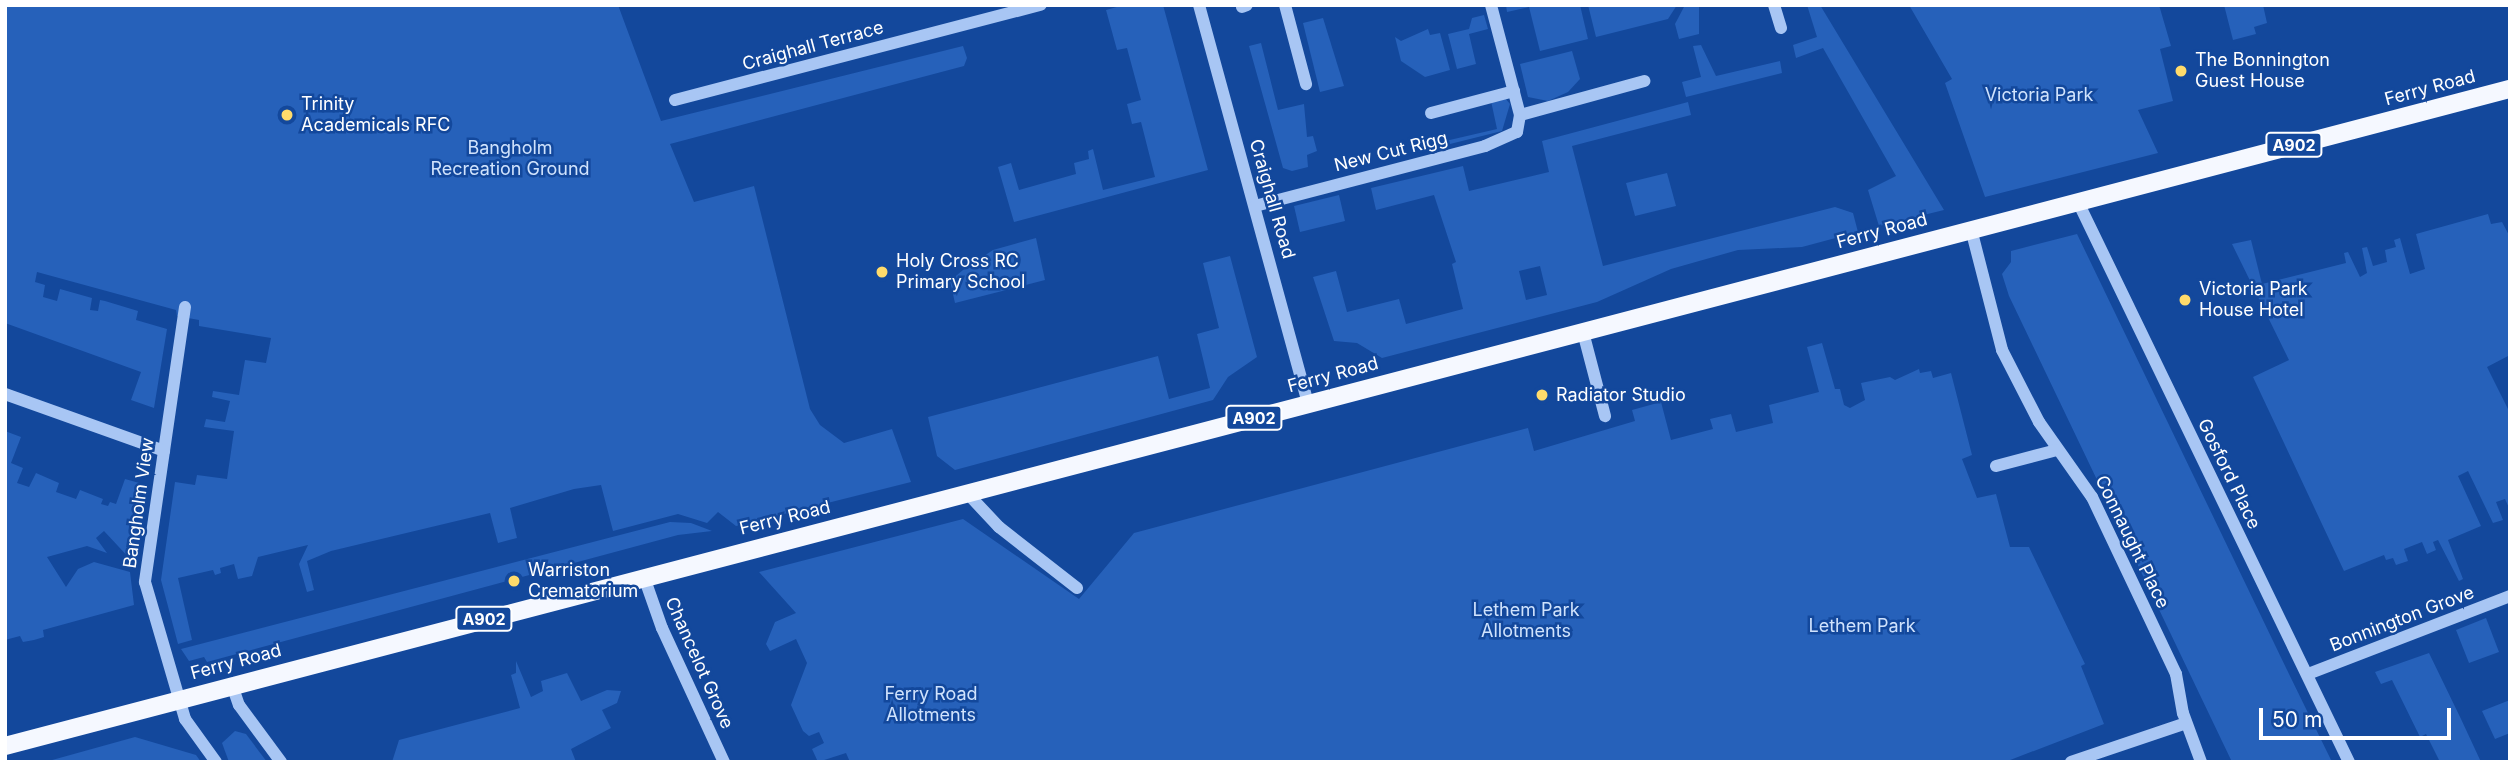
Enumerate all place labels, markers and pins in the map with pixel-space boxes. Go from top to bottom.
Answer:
place label: The Bonnington Guest House [2195,50,2330,92]
marker: The Bonnington Guest House [2173,63,2189,79]
place label: Trinity Academicals RFC [301,94,450,136]
marker: Trinity Academicals RFC [279,107,295,123]
place label: Holy Cross RC Primary School [896,251,1025,294]
marker: Holy Cross RC Primary School [874,264,890,280]
place label: Victoria Park House Hotel [2199,279,2308,322]
marker: Victoria Park House Hotel [2177,292,2193,308]
place label: Radiator Studio [1556,384,1686,406]
marker: Radiator Studio [1534,387,1550,403]
place label: Warriston Crematorium [528,560,638,602]
marker: Warriston Crematorium [506,573,522,589]

